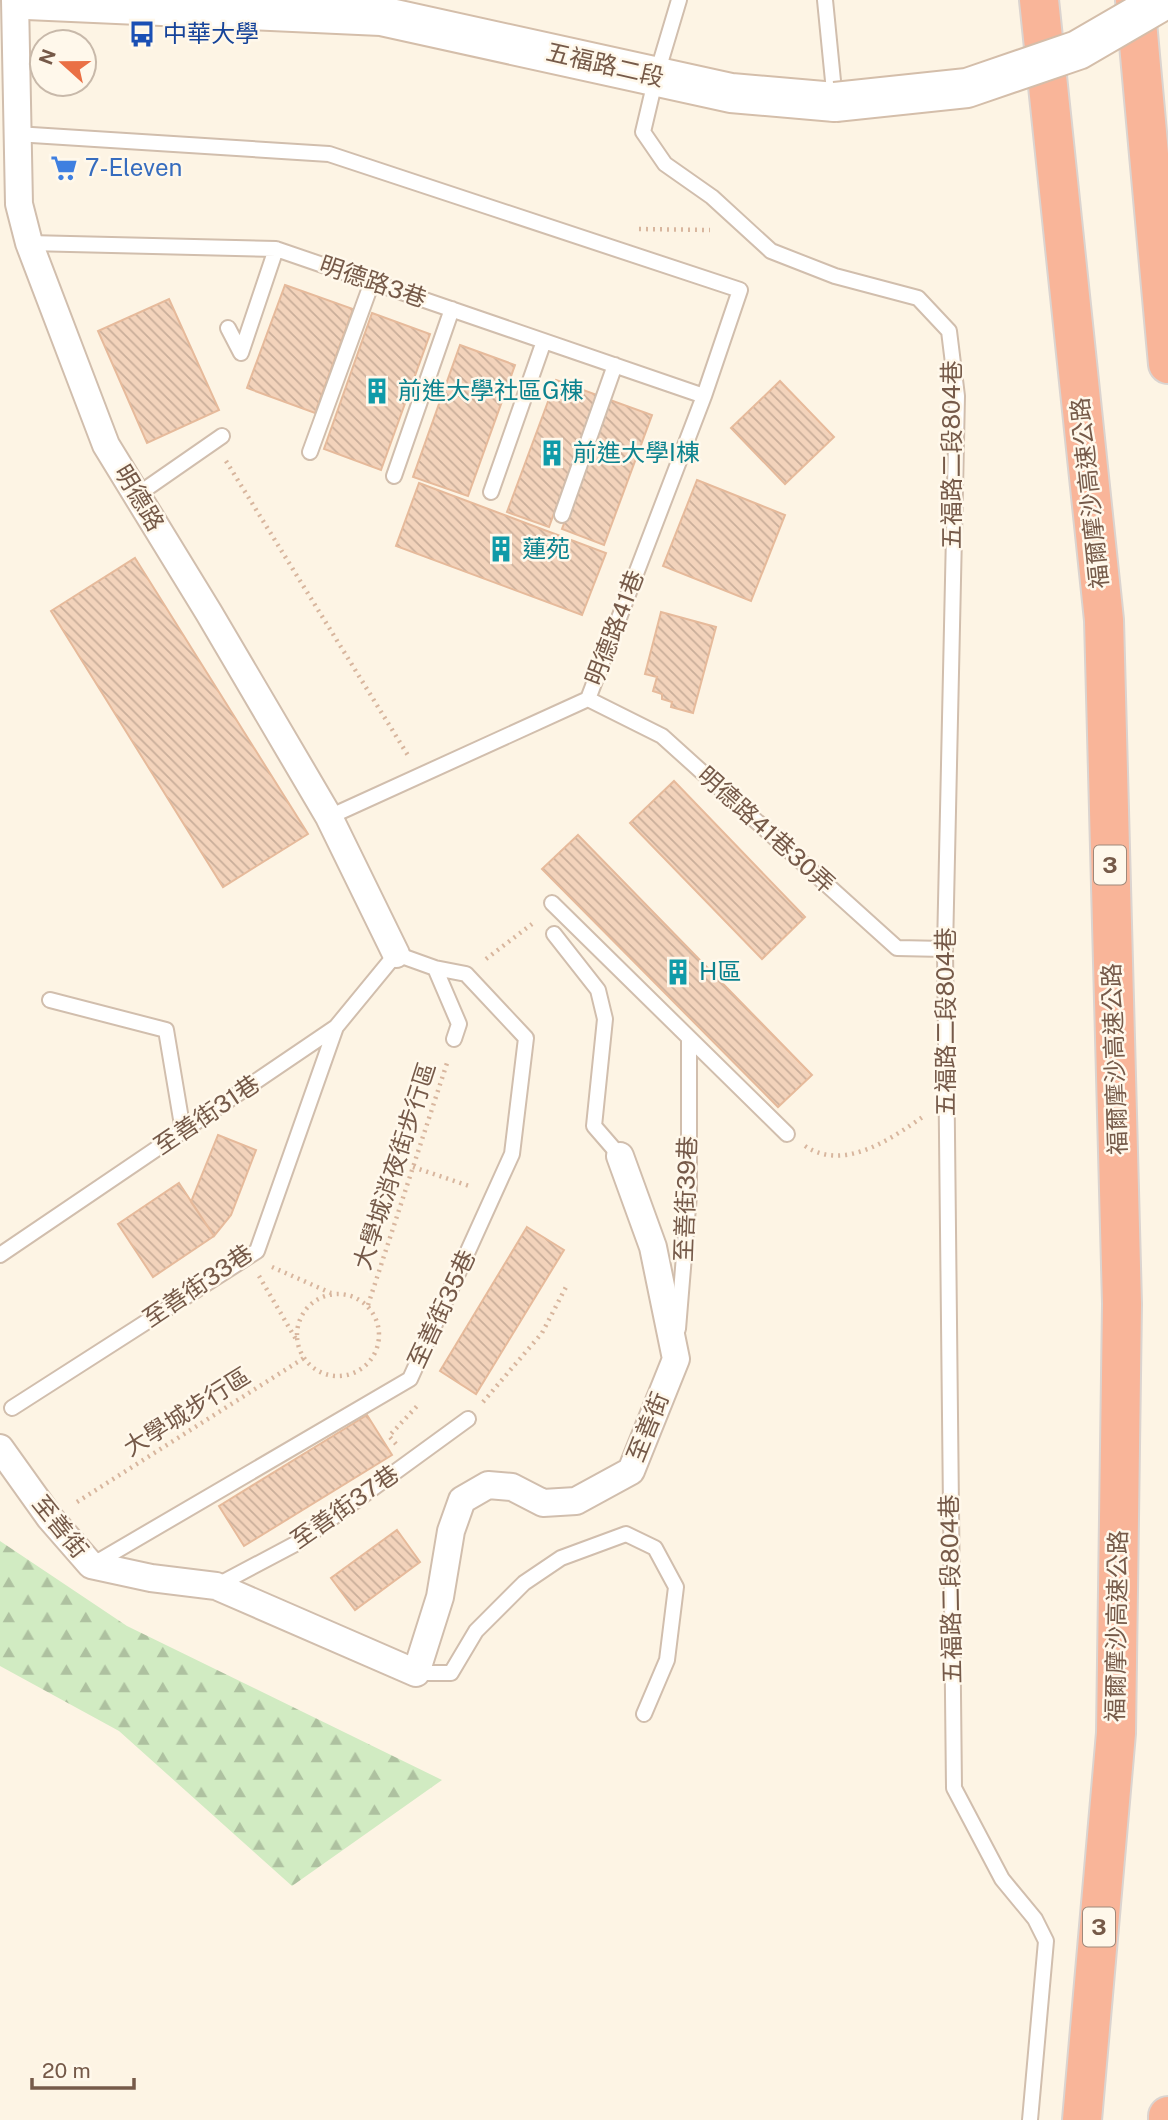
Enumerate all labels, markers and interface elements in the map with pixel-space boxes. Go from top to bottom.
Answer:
bus stop icon: 中華大學 [127,19,157,49]
place label: 中華大學 [163,19,259,47]
north arrow [28,28,98,98]
street label: 五福路二段 [544,37,667,91]
text: N [34,46,60,68]
supermarket icon: 7-Eleven [49,153,79,183]
place label: 7-Eleven [85,153,182,181]
street label: 明德路3巷 [316,250,430,312]
street label: 五福路二段804巷 [937,360,965,550]
building icon: 前進大學社區G棟 [362,376,392,406]
place label: 前進大學社區G棟 [398,376,584,404]
street label: 福爾摩沙高速公路 [1065,396,1113,590]
building icon: 前進大學I棟 [537,438,567,468]
place label: 前進大學I棟 [573,438,700,466]
street label: 明德路 [109,459,170,536]
building icon: 蓮苑 [486,534,516,564]
place label: 蓮苑 [522,534,570,562]
street label: 明德路41巷 [579,566,649,689]
street label: 明德路41巷30弄 [692,760,841,898]
road number: 3 [1094,846,1126,884]
street label: 五福路二段804巷 [931,927,959,1117]
building icon: H區 [663,957,693,987]
place label: H區 [699,957,741,985]
street label: 福爾摩沙高速公路 [1097,963,1131,1155]
street label: 大學城消夜街步行區 [347,1059,441,1273]
street label: 至善街31巷 [149,1069,264,1160]
street label: 至善街39巷 [669,1136,701,1262]
street label: 至善街33巷 [137,1238,258,1332]
street label: 至善街35巷 [402,1245,481,1372]
street label: 大學城步行區 [118,1361,255,1461]
street label: 至善街 [621,1388,674,1465]
street label: 至善街37巷 [285,1459,404,1554]
street label: 至善街 [27,1490,94,1563]
street label: 五福路二段804巷 [934,1494,966,1684]
street label: 福爾摩沙高速公路 [1100,1530,1132,1722]
road number: 3 [1083,1908,1115,1946]
scale bar [32,2046,133,2090]
text: 20 m [42,2058,91,2083]

